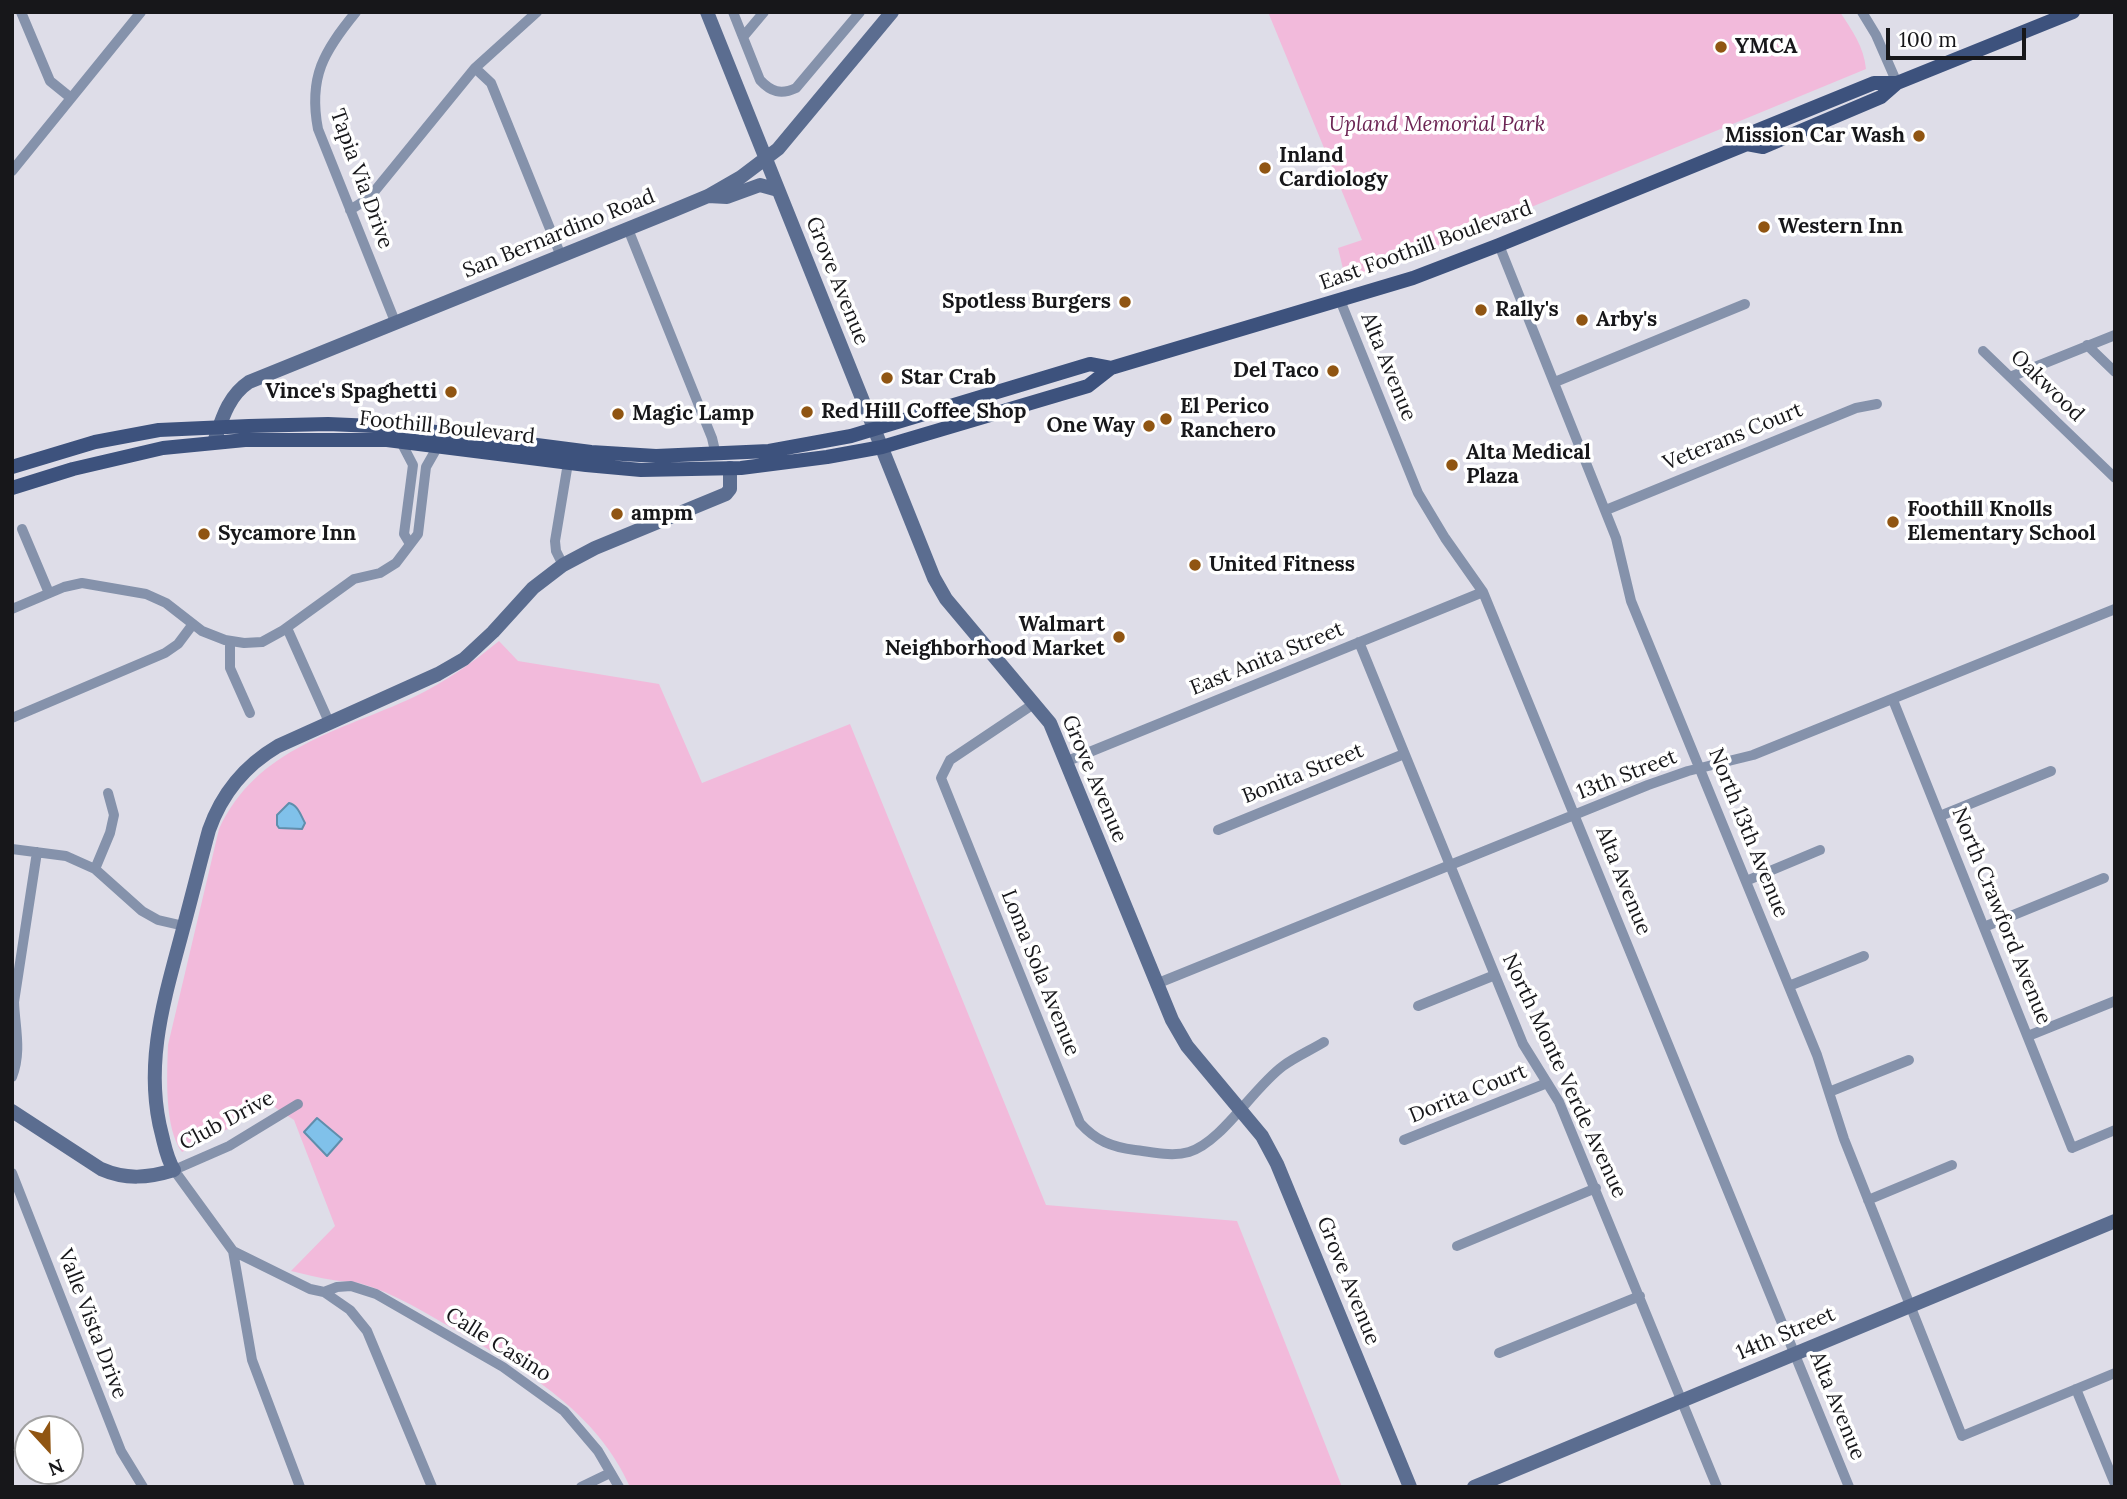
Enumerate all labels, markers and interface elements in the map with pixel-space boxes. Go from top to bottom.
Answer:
scale bar [1889,14,2029,58]
text: 100 m [1899,26,1957,53]
place label: YMCA [1735,34,1797,60]
marker: YMCA [1713,39,1729,55]
street label: Tapia Via Drive [324,106,398,252]
park label: Upland Memorial Park [1329,112,1545,138]
place label: Mission Car Wash [1725,123,1905,149]
marker: Mission Car Wash [1911,128,1927,144]
place label: Inland Cardiology [1279,143,1388,193]
marker: Inland Cardiology [1257,160,1273,176]
street label: San Bernardino Road [459,184,659,284]
street label: East Foothill Boulevard [1316,196,1536,296]
street label: Grove Avenue [800,213,874,349]
place label: Western Inn [1778,214,1903,240]
marker: Western Inn [1756,219,1772,235]
place label: Spotless Burgers [942,289,1111,315]
marker: Spotless Burgers [1117,294,1133,310]
place label: Rally's [1495,297,1559,323]
marker: Rally's [1473,302,1489,318]
place label: Arby's [1596,307,1657,333]
street label: Alta Avenue [1355,309,1421,425]
marker: Arby's [1574,312,1590,328]
street label: Oakwood [2005,345,2089,427]
place label: Del Taco [1233,358,1319,384]
marker: Del Taco [1325,363,1341,379]
place label: Star Crab [901,365,996,391]
marker: Star Crab [879,370,895,386]
place label: Vince's Spaghetti [265,379,437,405]
marker: Vince's Spaghetti [443,384,459,400]
place label: El Perico Ranchero [1180,394,1276,444]
street label: Veterans Court [1660,398,1806,476]
place label: Red Hill Coffee Shop [821,399,1026,425]
place label: Magic Lamp [632,401,754,427]
marker: Red Hill Coffee Shop [799,404,815,420]
street label: Foothill Boulevard [358,406,536,450]
marker: Magic Lamp [610,406,626,422]
marker: El Perico Ranchero [1158,411,1174,427]
place label: One Way [1046,413,1135,439]
marker: One Way [1141,418,1157,434]
place label: Alta Medical Plaza [1466,440,1591,490]
marker: Alta Medical Plaza [1444,457,1460,473]
place label: Foothill Knolls Elementary School [1907,497,2096,547]
place label: ampm [631,501,693,527]
marker: ampm [609,506,625,522]
marker: Foothill Knolls Elementary School [1885,514,1901,530]
place label: Sycamore Inn [218,521,356,547]
marker: Sycamore Inn [196,526,212,542]
place label: United Fitness [1209,552,1355,578]
marker: United Fitness [1187,557,1203,573]
place label: Walmart Neighborhood Market [885,612,1105,662]
street label: East Anita Street [1187,617,1347,701]
marker: Walmart Neighborhood Market [1111,629,1127,645]
street label: Grove Avenue [1056,712,1132,846]
street label: Bonita Street [1239,738,1367,810]
street label: 13th Street [1573,744,1681,806]
street label: North 13th Avenue [1703,745,1793,921]
street label: North Crawford Avenue [1946,804,2056,1028]
street label: Alta Avenue [1590,823,1656,939]
street label: Loma Sola Avenue [995,886,1085,1060]
street label: North Monte Verde Avenue [1496,950,1632,1202]
street label: Dorita Court [1406,1059,1530,1129]
street label: Club Drive [176,1086,278,1156]
street label: Grove Avenue [1311,1213,1385,1349]
street label: Valle Vista Drive [52,1246,132,1402]
street label: 14th Street [1733,1302,1839,1366]
street label: Calle Casino [440,1303,556,1387]
street label: Alta Avenue [1804,1348,1870,1464]
north arrow [14,1415,84,1485]
text: N [45,1454,67,1481]

